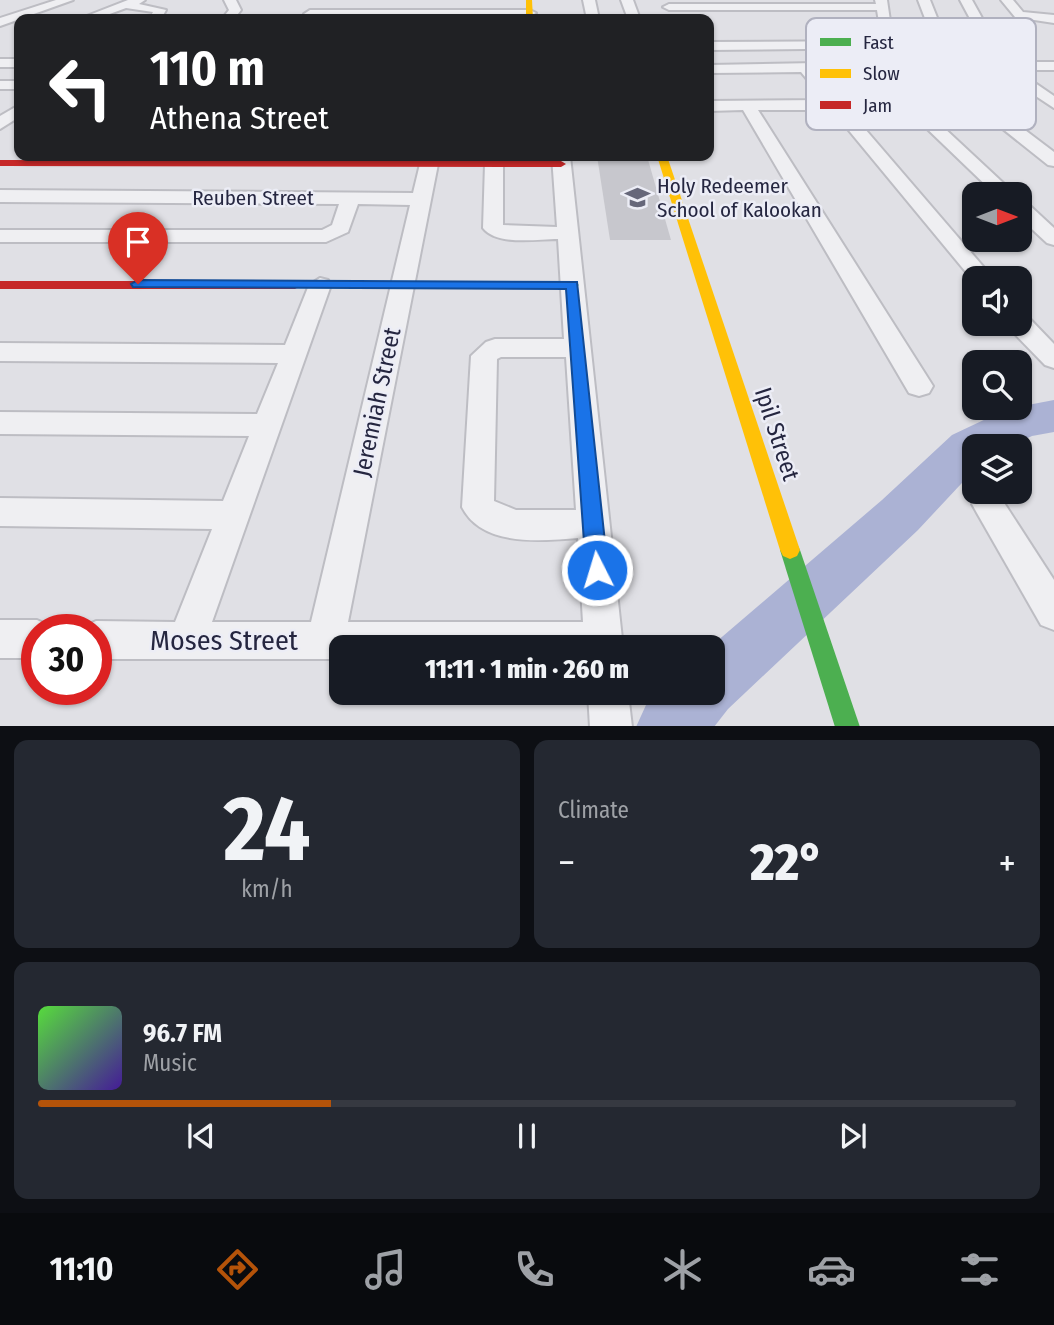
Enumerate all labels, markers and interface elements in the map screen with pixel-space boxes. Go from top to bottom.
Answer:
legend [806,18,1036,130]
text: Fast [863,31,894,54]
text: 110 m [150,39,265,98]
icon: left [35,42,126,133]
text: Slow [863,62,900,85]
text: Jam [863,94,892,117]
text: Athena Street [150,99,329,137]
place label: Holy Redeemer School of Kalookan [657,173,822,223]
north arrow [962,182,1032,252]
map controls [962,182,1032,504]
school or university icon: Holy Redeemer School of Kalookan [623,184,651,212]
street label: Reuben Street [192,185,314,211]
pin [108,212,168,284]
icon: arrive [119,223,157,261]
button: sound [962,266,1032,336]
street label: Jeremiah Street [348,325,406,479]
button: search [962,350,1032,420]
street label: Ipil Street [749,384,805,484]
button: layers [962,434,1032,504]
position arrow [560,533,634,607]
speed limit sign: 30 [21,614,112,705]
street label: Moses Street [150,624,299,657]
text: 11:11 · 1 min · 260 m [425,654,629,685]
text: 24 [223,775,311,884]
text: Climate [558,796,629,824]
text: 22° [750,831,824,894]
text: − [558,840,575,886]
text: + [999,840,1016,886]
text: km/h [241,875,293,903]
text: 96.7 FM [143,1018,222,1049]
text: Music [143,1049,197,1077]
icon: previous [182,1117,220,1155]
icon: pause [508,1117,546,1155]
icon: next [834,1117,872,1155]
icon: directions [213,1245,262,1294]
icon: music [361,1245,410,1294]
icon: phone [510,1245,559,1294]
icon: climate [658,1245,707,1294]
icon: car [807,1245,856,1294]
icon: filters [955,1245,1004,1294]
text: 11:10 [50,1250,113,1288]

